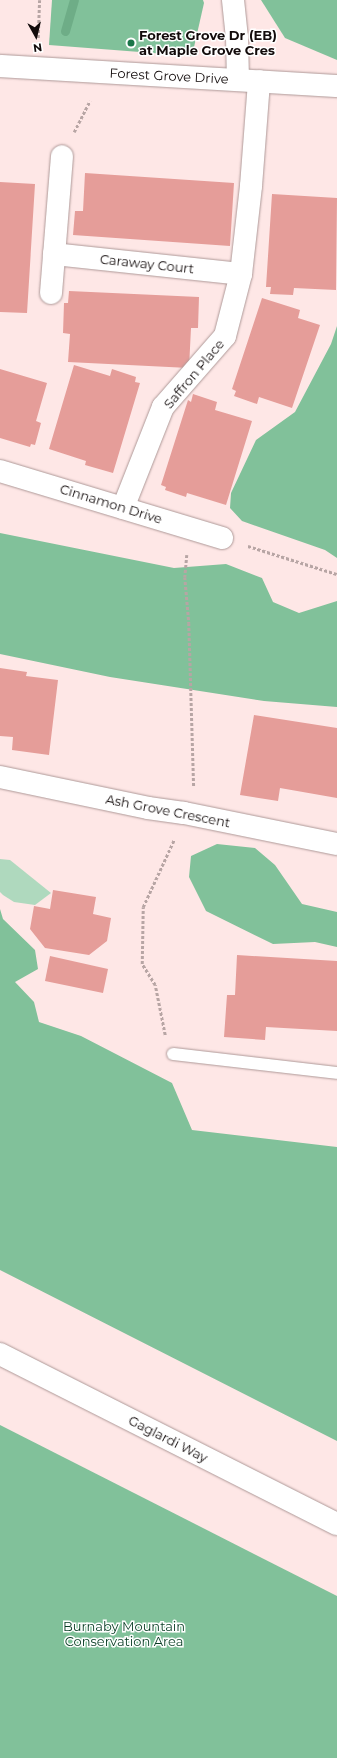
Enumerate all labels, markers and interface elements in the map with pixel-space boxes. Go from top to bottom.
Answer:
north arrow [16,16,56,56]
place label: Forest Grove Dr (EB) at Maple Grove Cres [139,28,277,59]
marker: Forest Grove Dr (EB) at Maple Grove Cres [126,38,136,48]
text: N [32,40,43,55]
street label: Forest Grove Drive [109,65,229,87]
street label: Caraway Court [99,251,195,277]
street label: Saffron Place [161,336,227,412]
street label: Cinnamon Drive [58,481,164,527]
street label: Ash Grove Crescent [104,791,232,831]
street label: Gaglardi Way [126,1412,210,1466]
park label: Burnaby Mountain Conservation Area [63,1619,185,1650]

